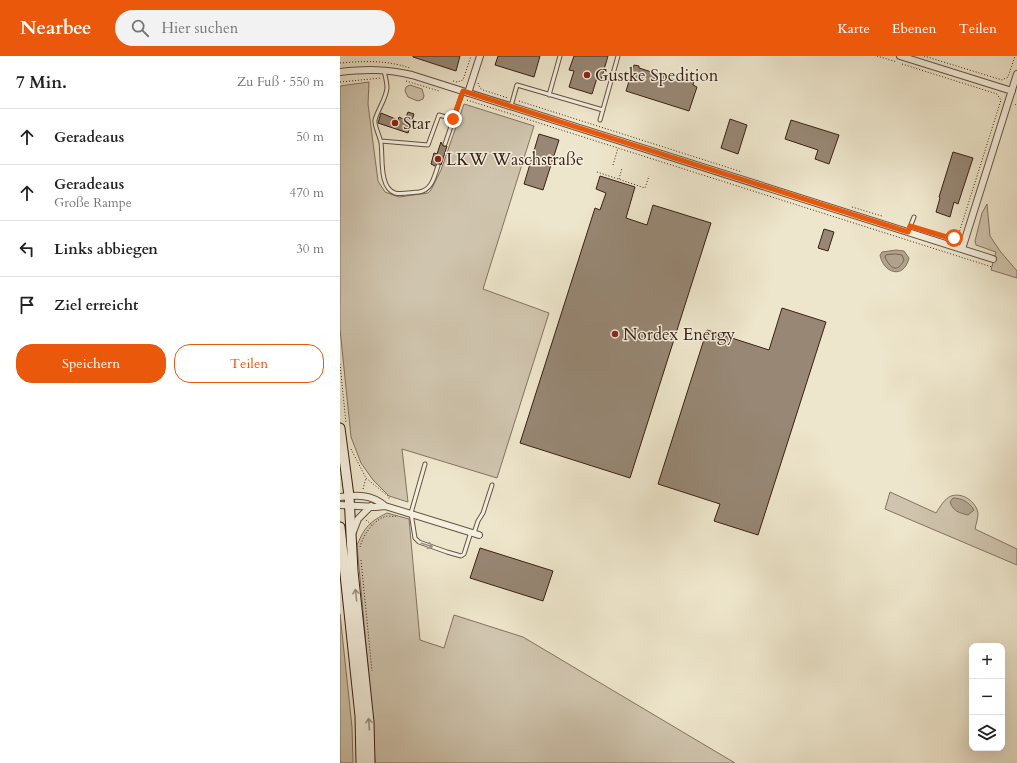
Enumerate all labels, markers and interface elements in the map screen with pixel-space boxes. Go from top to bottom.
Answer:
search box [115,10,395,46]
text: Nearbee [20,15,91,41]
icon: search [129,17,151,39]
text: Hier suchen [161,18,238,38]
text: Karte [837,19,870,38]
text: Ebenen [892,19,937,38]
text: Teilen [959,19,997,38]
place label: Gustke Spedition [595,64,719,87]
marker: Gustke Spedition [582,70,592,80]
text: 7 Min. [16,71,67,94]
text: Zu Fuß · 550 m [237,73,324,91]
route end [444,110,462,128]
place label: Star [403,112,431,135]
marker: Star [390,118,400,128]
icon: ahead [16,126,38,148]
text: Geradeaus [54,127,124,147]
text: 50 m [296,128,324,146]
place label: LKW Waschstraße [446,148,584,171]
marker: LKW Waschstraße [433,154,443,164]
text: Geradeaus [54,174,124,194]
icon: ahead [16,182,38,204]
text: 470 m [290,184,324,202]
text: Große Rampe [54,194,132,212]
route start [945,229,963,247]
icon: left [16,238,38,260]
text: Links abbiegen [54,239,158,259]
text: 30 m [296,240,324,258]
icon: arrive [16,294,38,316]
text: Ziel erreicht [54,295,138,315]
place label: Nordex Energy [623,323,735,346]
marker: Nordex Energy [610,329,620,339]
button: Speichern [16,344,166,383]
button: Teilen [174,344,324,383]
one-way arrow [420,542,433,549]
one-way arrow [352,589,360,602]
map controls [969,643,1005,751]
button: + [969,643,1005,679]
button: − [969,679,1005,715]
button: layers [969,715,1005,751]
one-way arrow [365,718,372,731]

